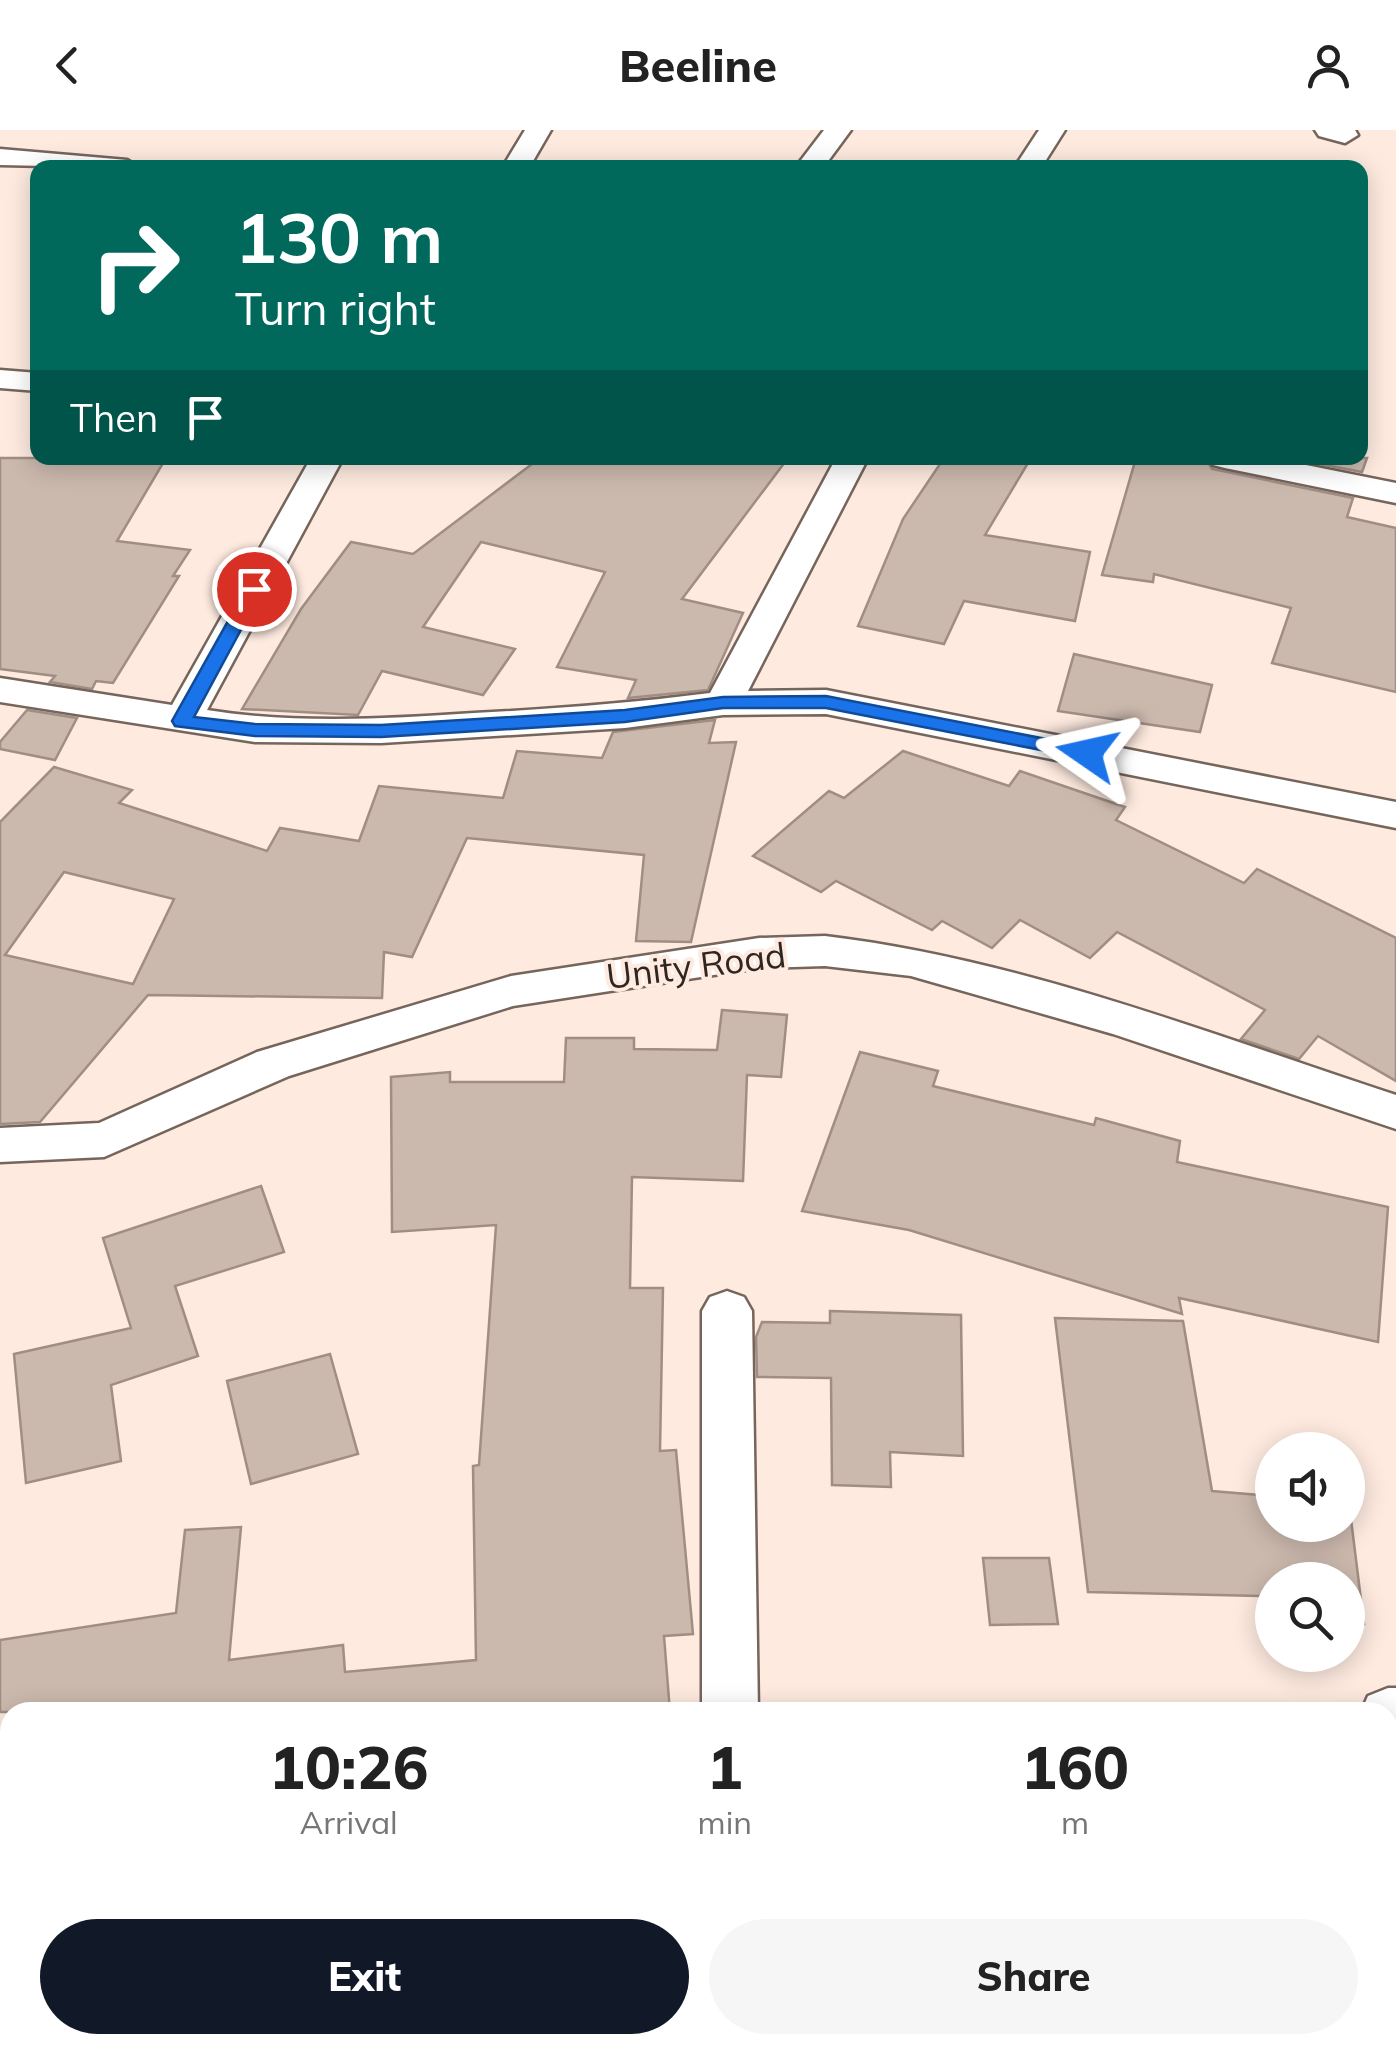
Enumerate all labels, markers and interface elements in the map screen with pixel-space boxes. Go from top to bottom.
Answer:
text: Beeline [619,37,777,93]
icon: back [40,38,95,93]
icon: person [1301,38,1356,93]
text: 130 m [235,193,443,281]
icon: right [70,200,200,330]
text: Turn right [235,280,436,336]
icon: arrive [178,390,233,445]
text: Then [70,394,158,442]
pin [212,547,297,632]
icon: arrive [227,562,282,617]
position arrow [1035,701,1139,805]
street label: Unity Road [604,932,788,998]
map controls [1255,1432,1365,1672]
button: sound [1255,1432,1365,1542]
button: search [1255,1562,1365,1672]
text: 10:26 [269,1729,429,1804]
text: 1 [707,1729,743,1804]
text: 160 [1021,1729,1129,1804]
text: Arrival [300,1802,398,1842]
text: min [698,1802,752,1842]
text: m [1061,1802,1089,1842]
button: Exit [40,1919,689,2034]
button: Share [709,1919,1358,2034]

